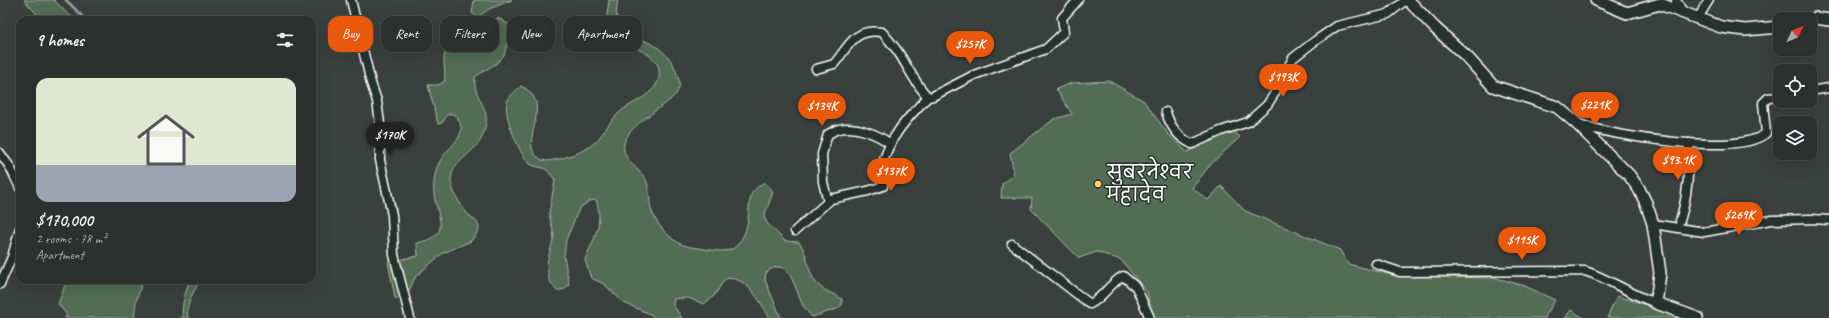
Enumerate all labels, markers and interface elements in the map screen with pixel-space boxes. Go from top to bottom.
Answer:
north arrow [1773,12,1817,56]
map controls [1773,12,1817,160]
chip: Buy [328,16,373,52]
chip: Rent [381,16,432,52]
chip: Filters [440,16,499,52]
chip: New [507,16,555,52]
chip: Apartment [563,16,642,52]
icon: filters [274,29,296,51]
text: 9 homes [36,30,84,51]
pin: $257K [942,31,998,65]
text: $257K [955,36,985,52]
pin: $193K [1255,64,1311,98]
button: locate [1773,64,1817,108]
text: $193K [1268,69,1298,85]
pin: $221K [1567,92,1623,126]
pin: $134K [794,93,850,127]
text: $221K [1580,97,1610,113]
text: $134K [807,98,837,114]
icon: home [130,104,202,176]
button: layers [1773,116,1817,160]
pin: $170K [362,122,418,156]
text: $170K [375,127,405,143]
pin: $93.1K [1645,147,1711,181]
text: $93.1K [1662,152,1694,168]
place label: सुबरनेश्वर महादेव [1105,156,1194,207]
pin: $137K [863,158,919,192]
text: $137K [876,163,906,179]
marker: सुबरनेश्वर महादेव [1093,179,1103,189]
pin: $269K [1711,202,1767,236]
text: $269K [1724,207,1754,223]
text: $170,000 [36,210,93,231]
pin: $115K [1494,227,1550,261]
text: 2 rooms · 78 m² [36,231,106,247]
text: $115K [1507,232,1537,248]
text: Apartment [36,247,84,263]

